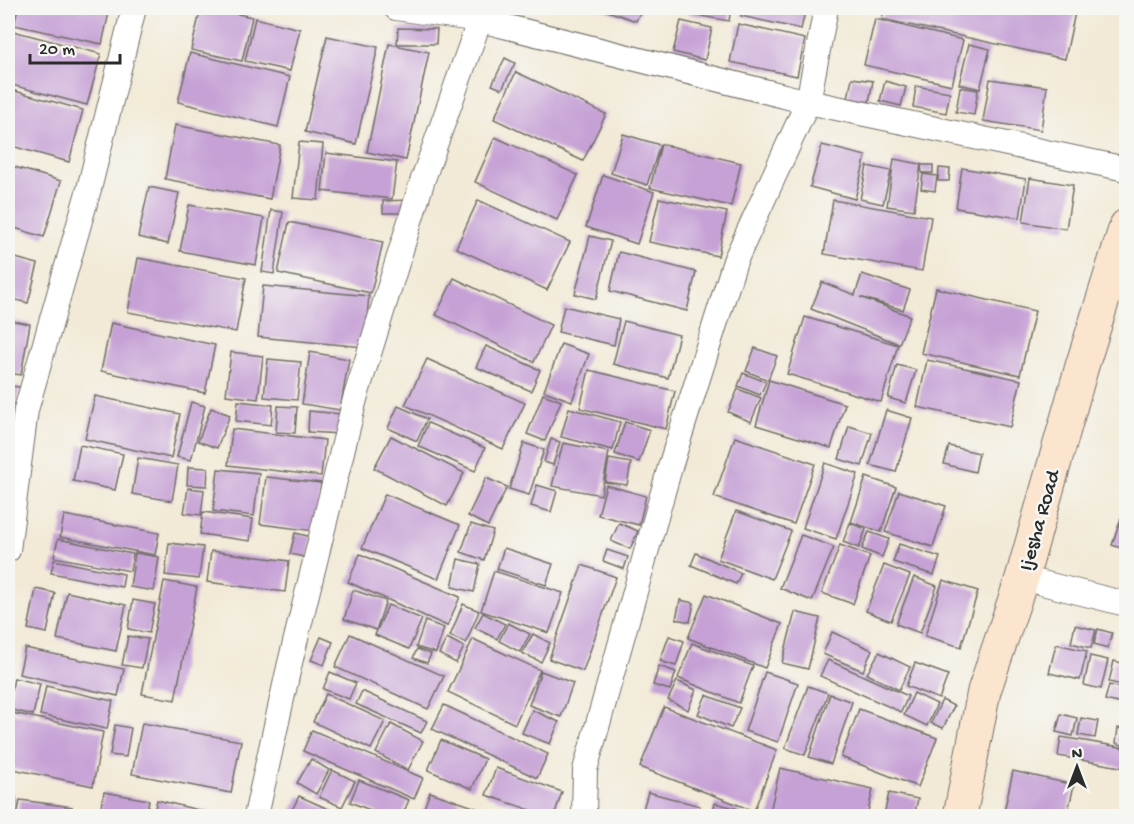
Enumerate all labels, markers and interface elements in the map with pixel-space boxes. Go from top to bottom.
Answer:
scale bar [30,27,120,65]
text: 20 m [39,40,75,61]
street label: Ijesha Road [1015,466,1068,574]
north arrow [1047,737,1107,797]
text: N [1072,746,1083,765]

